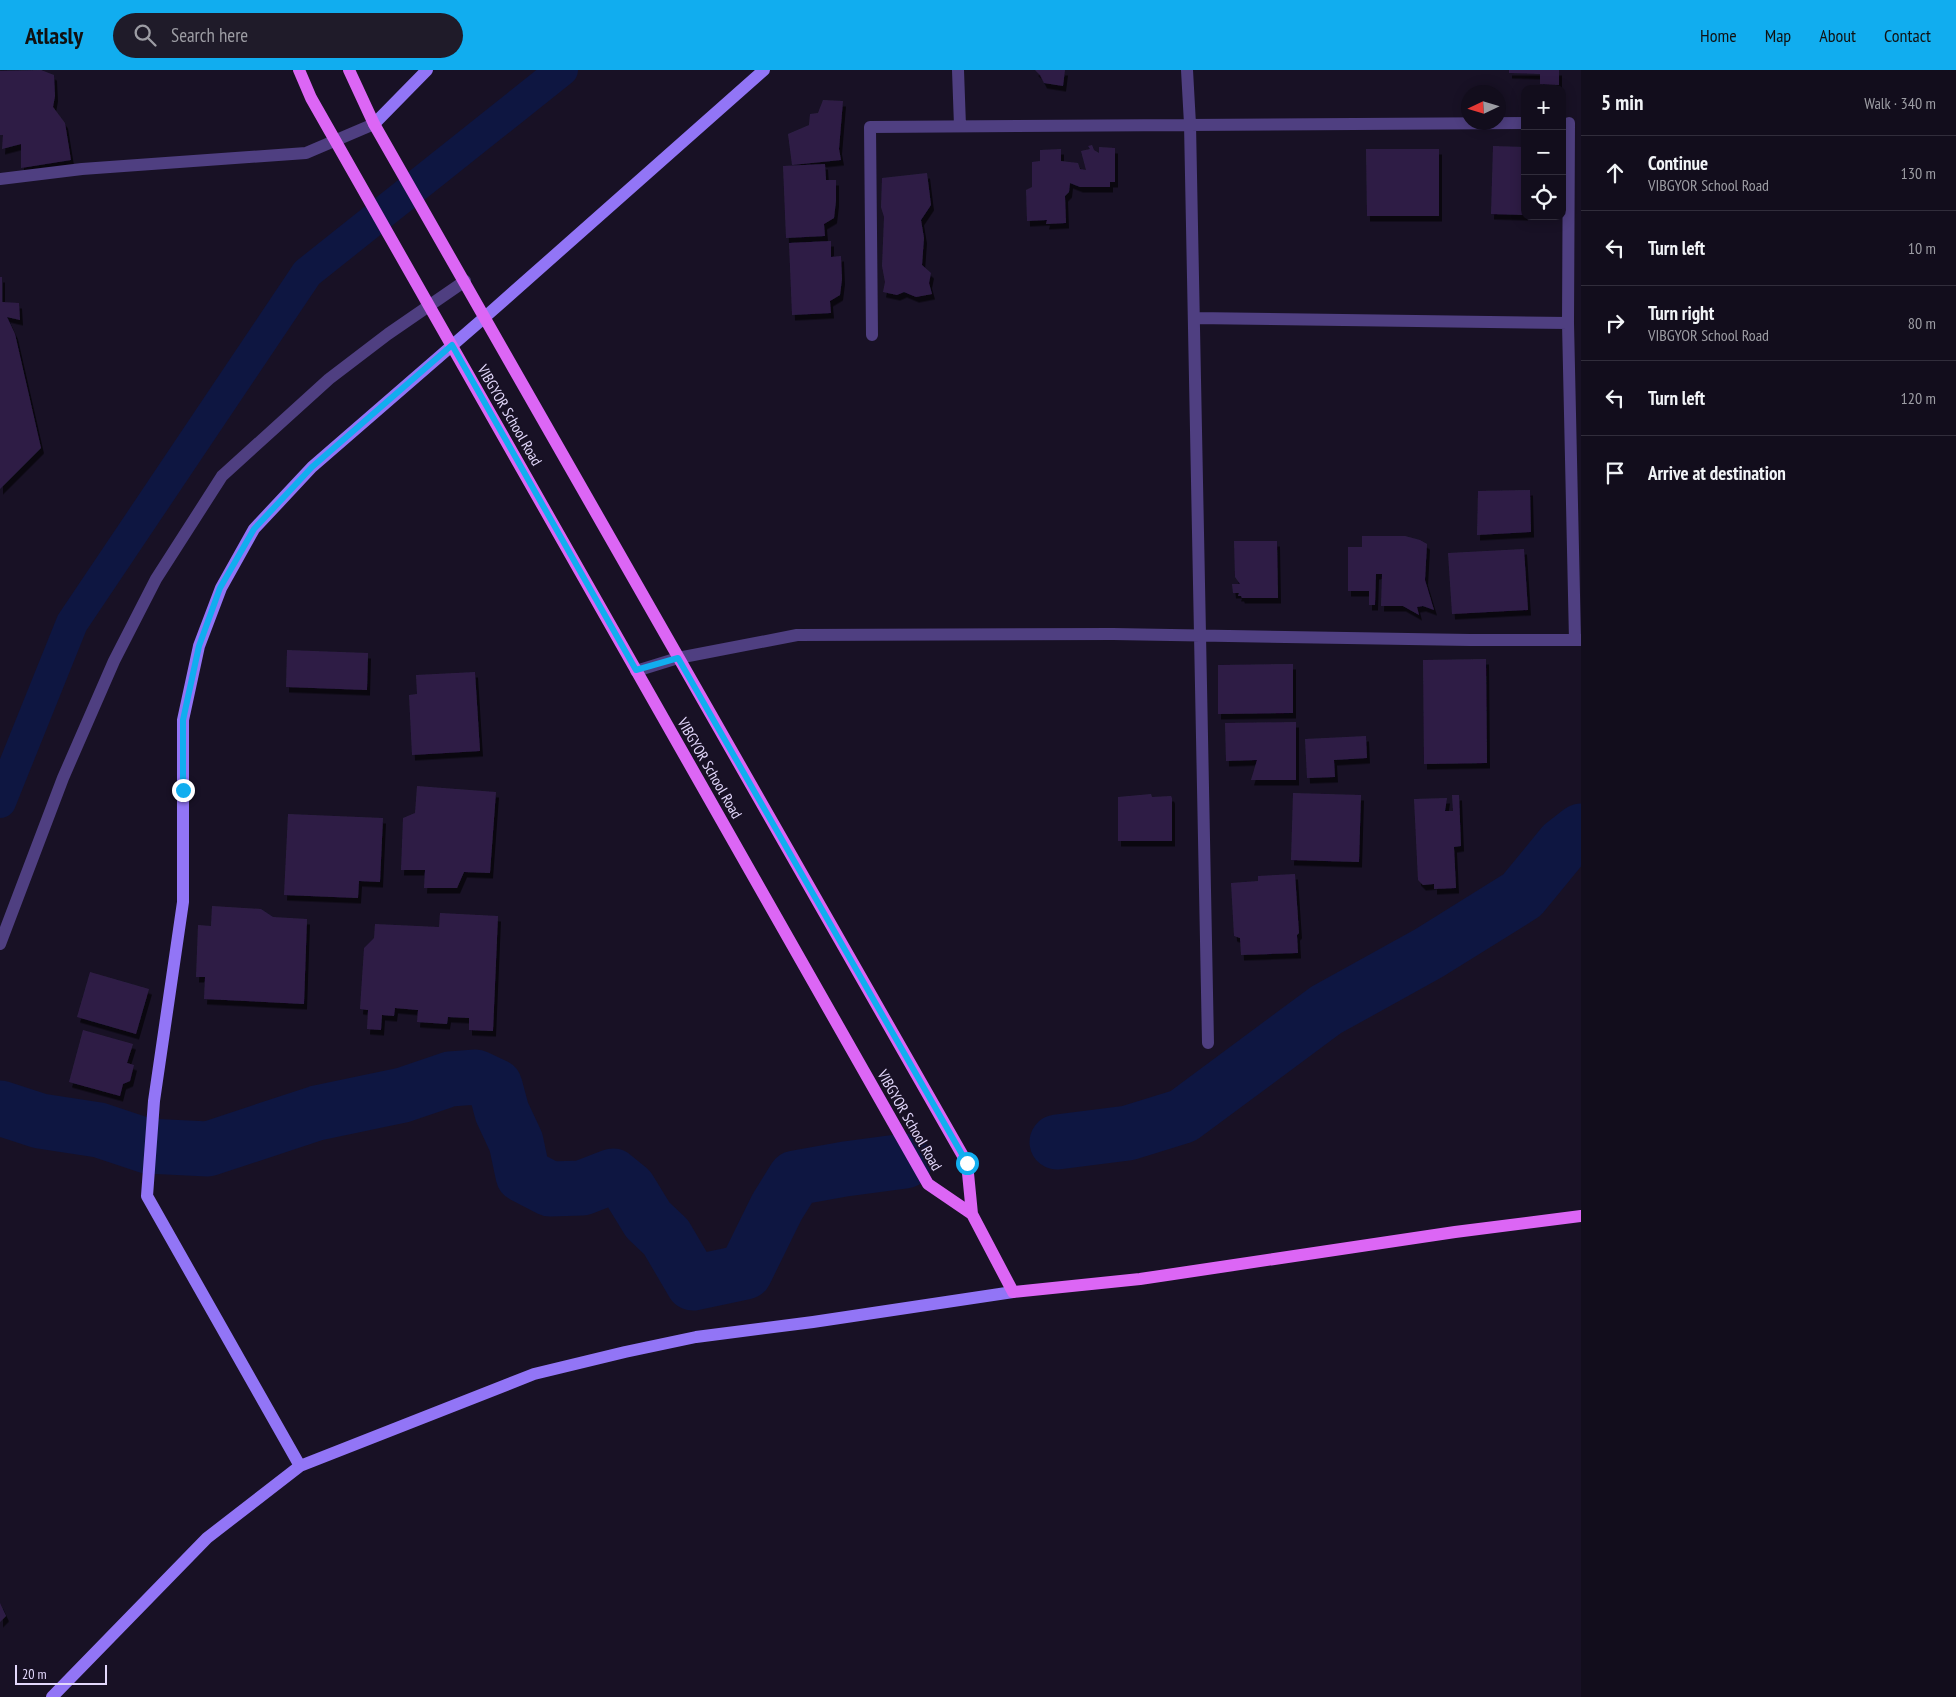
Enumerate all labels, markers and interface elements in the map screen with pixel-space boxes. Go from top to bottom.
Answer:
search box [113,13,463,58]
text: Atlasly [25,20,83,51]
icon: search [131,21,159,49]
text: Search here [171,23,248,47]
text: Home [1700,24,1737,47]
text: Map [1765,24,1791,47]
text: About [1819,24,1856,47]
text: Contact [1884,24,1931,47]
north arrow [1461,85,1506,130]
map controls [1521,85,1566,220]
button: + [1521,85,1566,130]
text: 5 min [1601,89,1643,116]
text: Walk · 340 m [1864,93,1936,113]
button: − [1521,130,1566,175]
text: Continue [1648,151,1708,175]
icon: ahead [1601,159,1629,187]
text: 130 m [1901,163,1936,183]
button: locate [1521,175,1566,220]
text: VIBGYOR School Road [1648,175,1769,195]
icon: left [1601,234,1629,262]
text: Turn left [1648,236,1705,260]
text: 10 m [1908,238,1936,258]
text: Turn right [1648,301,1714,325]
icon: right [1601,309,1629,337]
text: 80 m [1908,313,1936,333]
text: VIBGYOR School Road [1648,325,1769,345]
street label: VIBGYOR School Road [473,360,547,469]
icon: left [1601,384,1629,412]
text: Turn left [1648,386,1705,410]
text: 120 m [1901,388,1936,408]
icon: arrive [1601,459,1629,487]
text: Arrive at destination [1648,461,1786,485]
street label: VIBGYOR School Road [673,713,747,822]
route end [172,779,195,802]
street label: VIBGYOR School Road [873,1065,947,1174]
route start [956,1152,979,1175]
scale bar [15,1662,108,1685]
text: 20 m [22,1665,47,1683]

